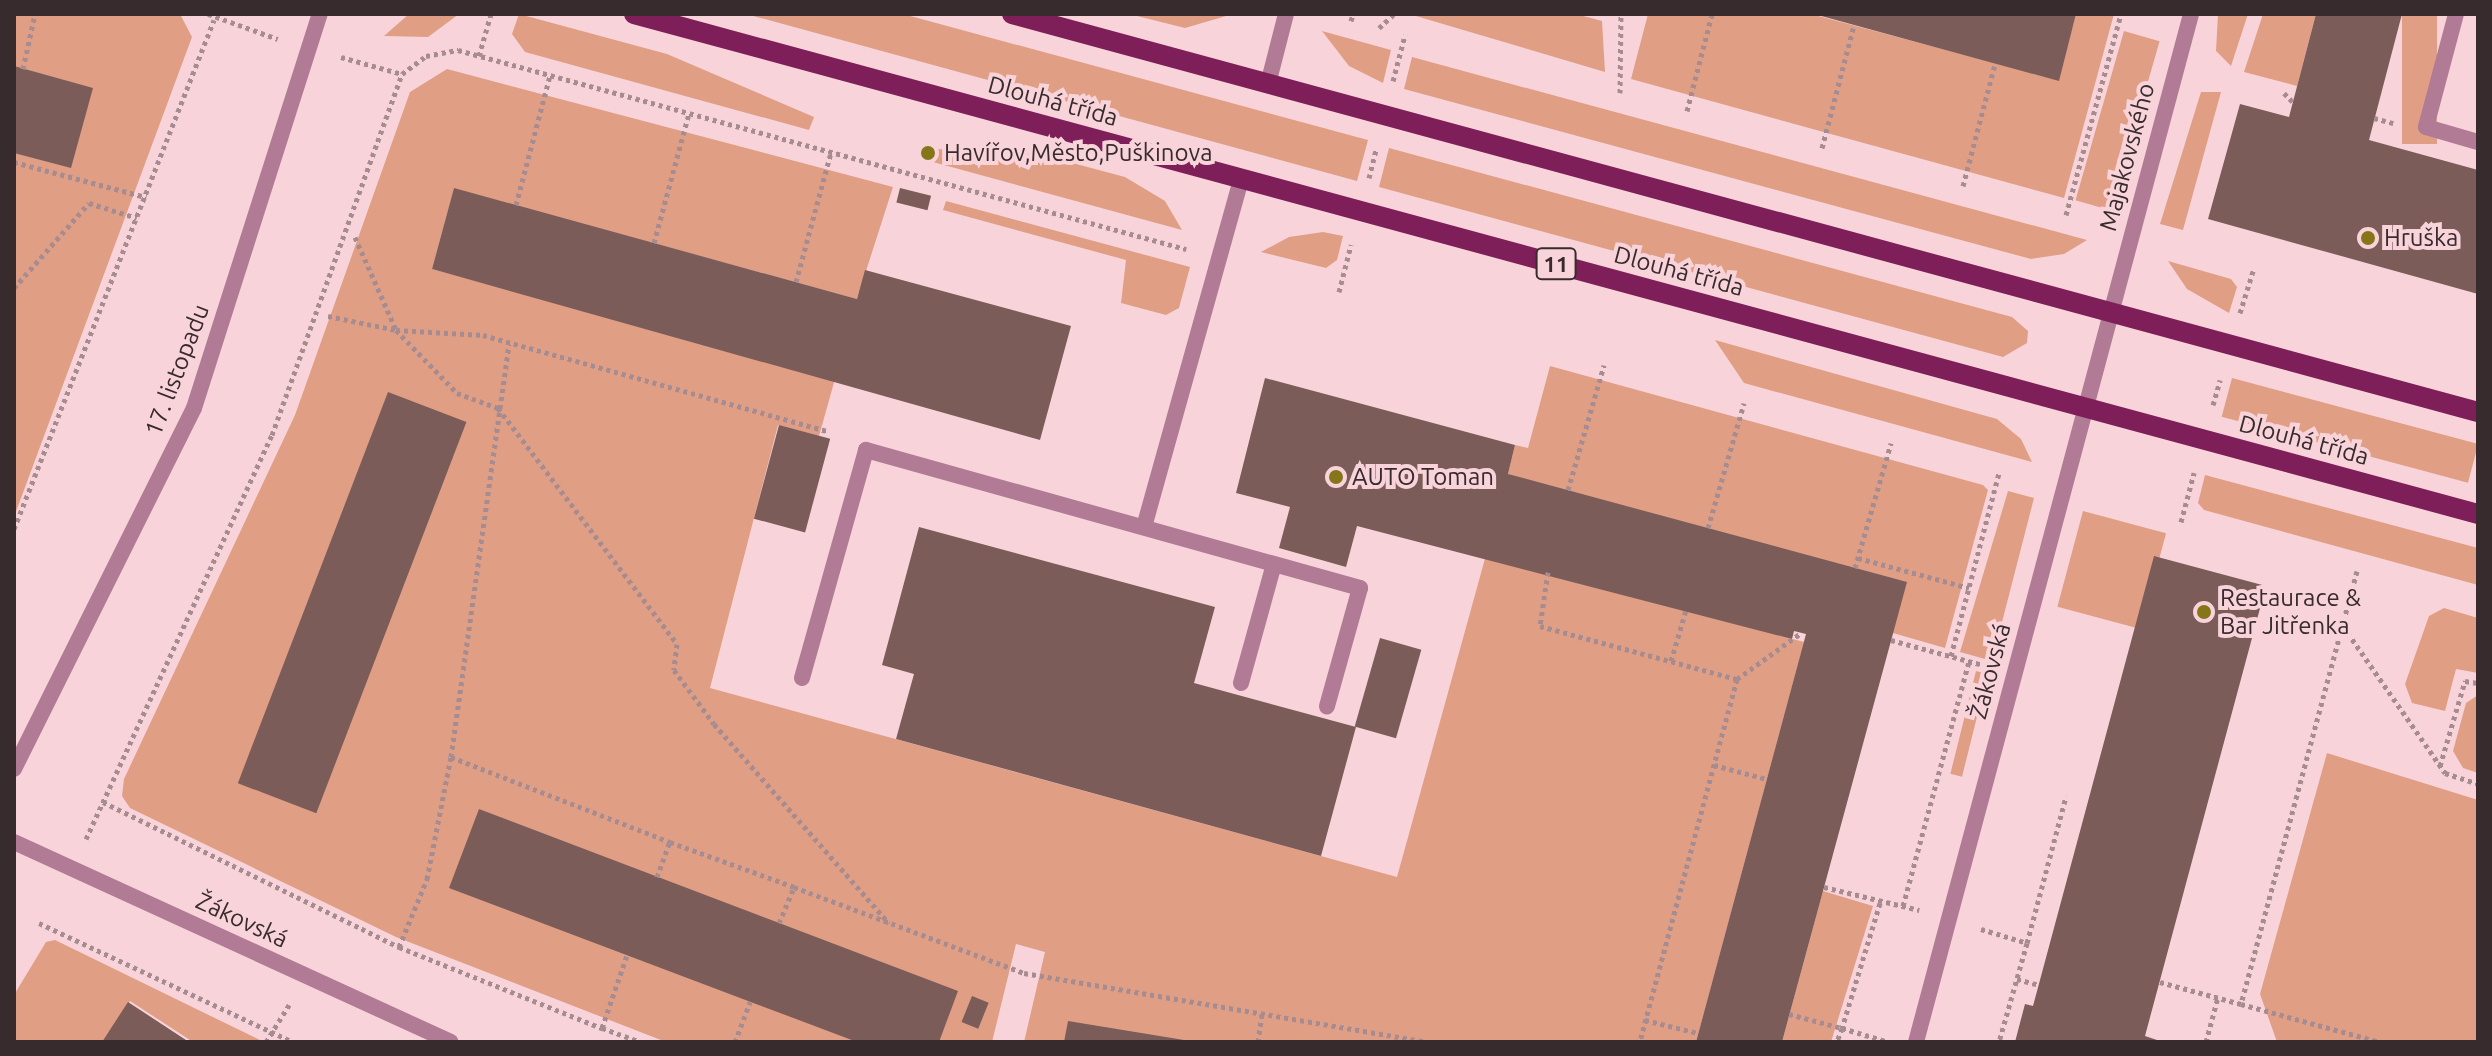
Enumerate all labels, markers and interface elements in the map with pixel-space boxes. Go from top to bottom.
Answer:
street label: Dlouhá třída [985,70,1121,132]
street label: Majakovského [2093,80,2161,234]
place label: Havířov,Město,Puškinova [944,139,1213,167]
marker: Havířov,Město,Puškinova [919,144,937,162]
place label: Hruška [2384,224,2458,252]
marker: Hruška [2359,229,2377,247]
street label: Dlouhá třída [1611,240,1747,302]
road number: 11 [1534,246,1578,282]
street label: 17. listopadu [139,300,215,440]
street label: Dlouhá třída [2236,409,2372,471]
place label: AUTO Toman [1352,463,1494,491]
marker: AUTO Toman [1327,468,1345,486]
place label: Restaurace & Bar Jitřenka [2220,584,2361,640]
marker: Restaurace & Bar Jitřenka [2195,603,2213,621]
street label: Žákovská [1963,620,2017,722]
street label: Žákovská [191,886,293,954]

